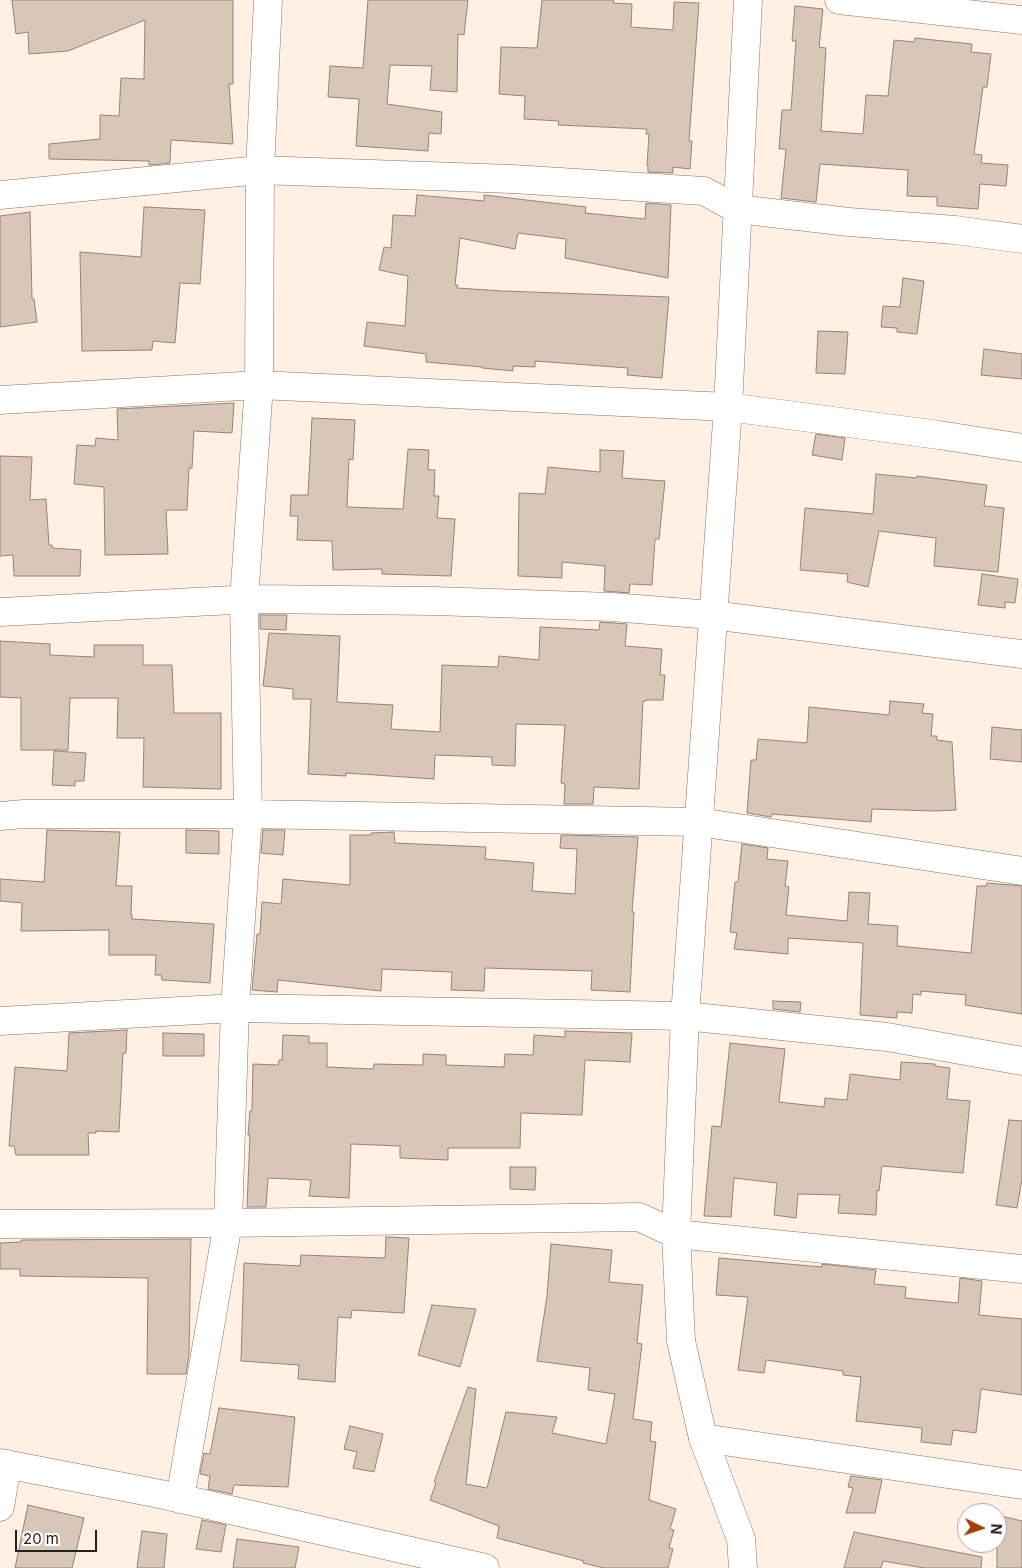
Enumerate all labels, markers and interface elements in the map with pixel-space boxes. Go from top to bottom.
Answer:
north arrow [957,1503,1007,1553]
scale bar [18,1520,100,1552]
text: N [988,1523,1005,1535]
text: 20 m [23,1529,59,1548]

